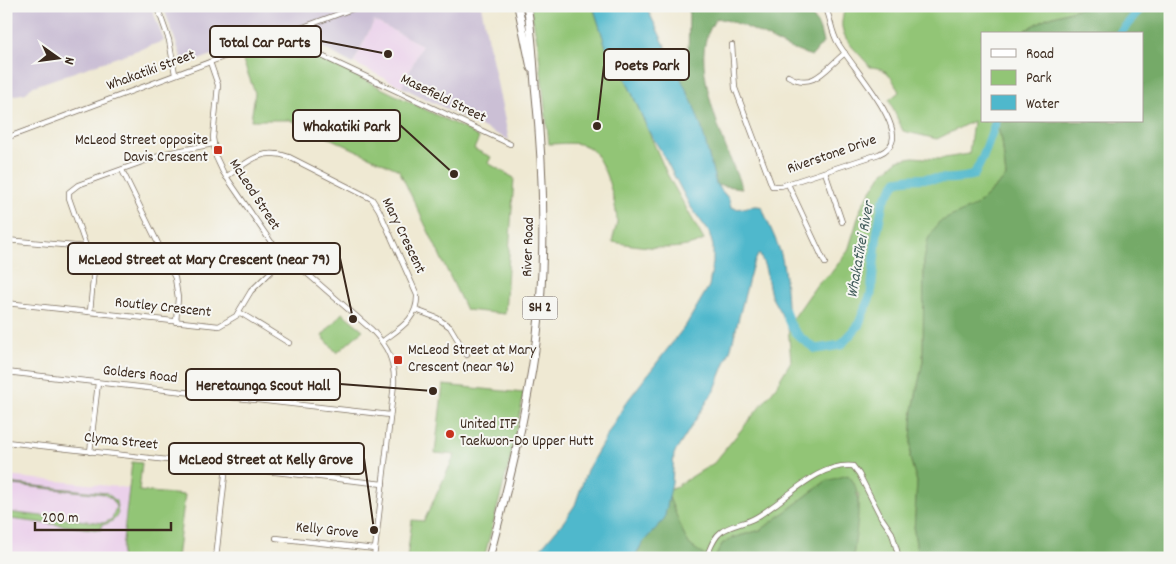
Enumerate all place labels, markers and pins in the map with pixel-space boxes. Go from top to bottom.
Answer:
callout: Total Car Parts [210,26,321,57]
callout: Poets Park [604,49,689,80]
callout: Whakatiki Park [293,110,400,141]
place label: McLeod Street opposite Davis Crescent [75,130,208,169]
marker: McLeod Street opposite Davis Crescent [212,144,224,156]
callout: McLeod Street at Mary Crescent (near 79) [68,243,340,274]
place label: McLeod Street at Mary Crescent (near 96) [408,340,537,379]
marker: McLeod Street at Mary Crescent (near 96) [392,354,404,366]
callout: Heretaunga Scout Hall [186,369,340,400]
place label: United ITF Taekwon-Do Upper Hutt [460,414,594,453]
marker: United ITF Taekwon-Do Upper Hutt [444,428,456,440]
callout: McLeod Street at Kelly Grove [169,443,364,474]

